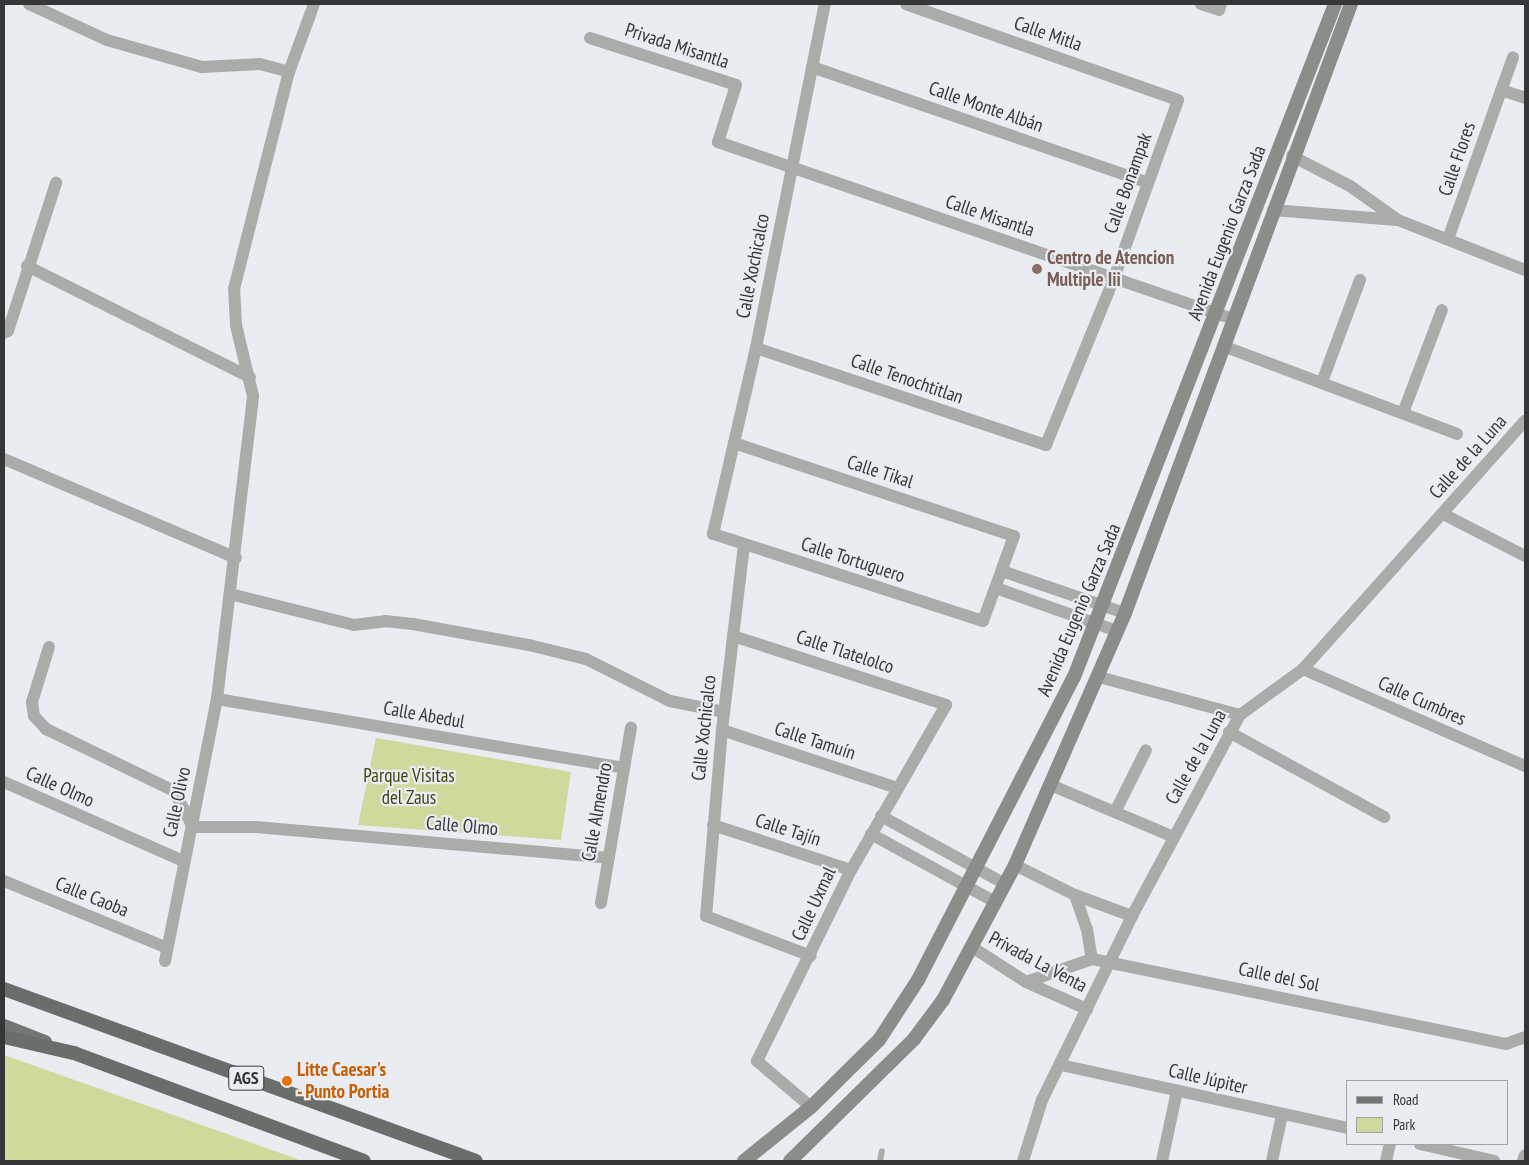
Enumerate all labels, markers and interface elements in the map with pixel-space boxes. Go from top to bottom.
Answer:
street label: Calle Mitla [1011,12,1085,56]
street label: Privada Misantla [622,18,732,74]
street label: Calle Monte Albán [926,77,1046,137]
street label: Calle Flores [1434,119,1480,199]
street label: Calle Bonampak [1099,130,1157,236]
street label: Avenida Eugenio Garza Sada [1183,142,1271,324]
street label: Calle Misantla [942,190,1038,242]
street label: Calle Xochicalco [732,212,774,320]
place label: Centro de Atencion Multiple Iii [1047,247,1175,291]
marker: Centro de Atencion Multiple Iii [1031,263,1043,275]
street label: Calle Tenochtitlan [848,349,966,409]
street label: Calle de la Luna [1424,410,1512,504]
street label: Calle Tikal [844,451,916,493]
street label: Avenida Eugenio Garza Sada [1032,520,1126,700]
street label: Calle Tortuguero [798,532,908,588]
street label: Calle Tlatelolco [793,625,897,679]
street label: Calle Cumbres [1375,672,1469,730]
street label: Calle Xochicalco [687,674,721,782]
street label: Calle Abedul [381,697,467,733]
street label: Calle de la Luna [1161,706,1231,808]
street label: Calle Tamuín [771,717,859,765]
street label: Calle Almendro [577,761,617,863]
street label: Calle Olmo [22,762,98,812]
street label: Calle Olivo [158,765,196,839]
park label: Parque Visitas del Zaus [363,765,455,809]
street label: Calle Tajín [752,809,824,851]
street label: Calle Olmo [425,811,499,841]
street label: Calle Uxmal [787,863,841,945]
street label: Calle Caoba [52,872,132,922]
street label: Privada La Venta [985,927,1091,997]
street label: Calle del Sol [1236,957,1322,997]
place label: Litte Caesar's - Punto Portia [297,1059,391,1103]
street label: Calle Júpiter [1166,1059,1250,1099]
road number: AGS [227,1062,265,1094]
marker: Litte Caesar's - Punto Portia [281,1075,293,1087]
legend [1346,1080,1509,1145]
text: Road [1393,1090,1419,1109]
text: Park [1393,1115,1415,1134]

